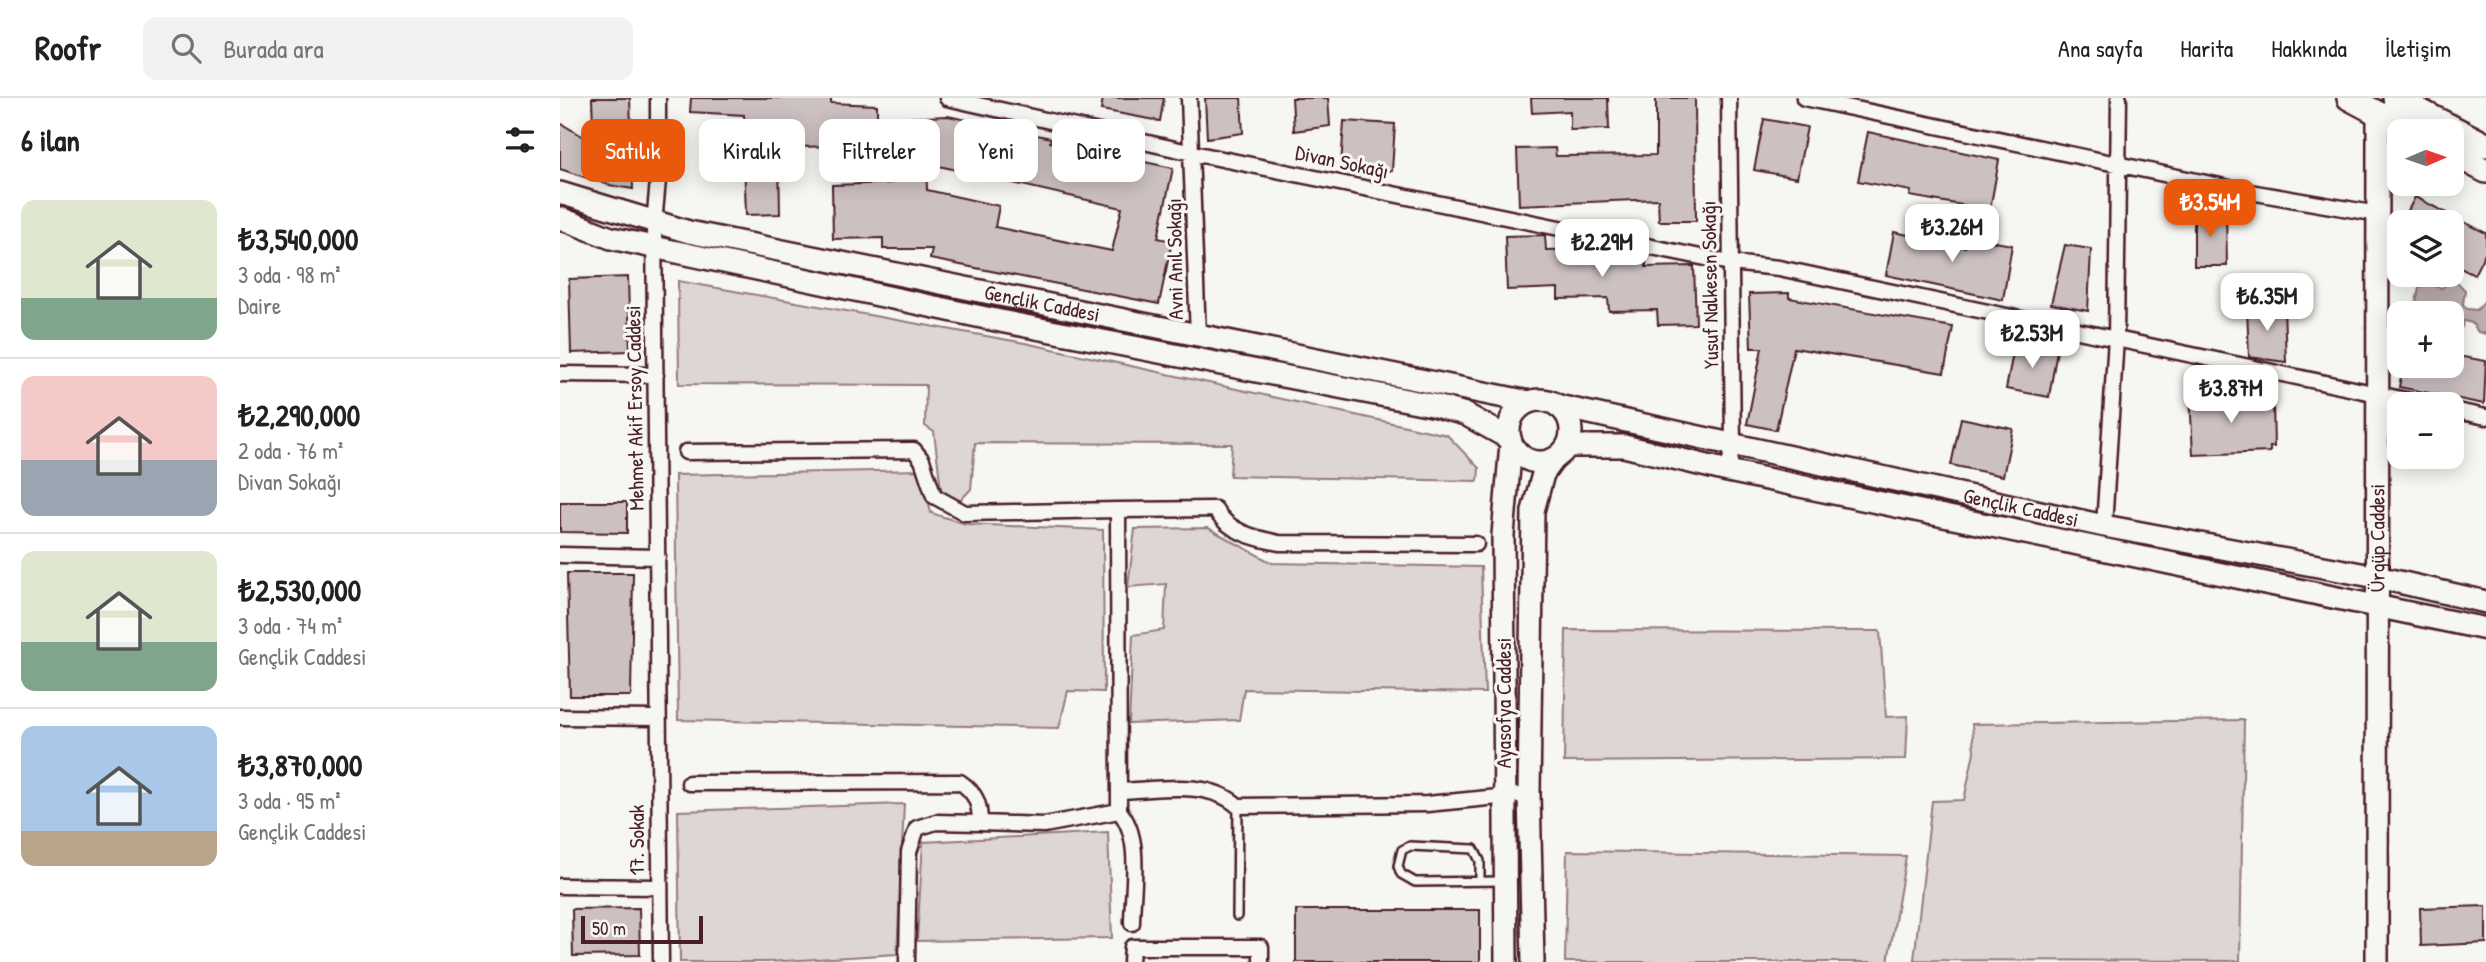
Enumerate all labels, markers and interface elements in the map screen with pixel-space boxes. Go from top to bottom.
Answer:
search box [143,17,633,80]
text: Roofr [35,26,101,70]
icon: search [167,29,205,67]
text: Burada ara [223,31,324,66]
text: Ana sayfa [2058,32,2142,64]
text: Harita [2180,32,2233,64]
text: Hakkında [2271,32,2347,64]
text: İletişim [2385,32,2451,64]
chip: Satılık [581,119,685,182]
chip: Kiralık [699,119,805,182]
chip: Filtreler [819,119,940,182]
chip: Yeni [954,119,1038,182]
chip: Daire [1052,119,1145,182]
north arrow [2387,119,2464,196]
map controls [2387,119,2464,469]
text: 6 ilan [21,120,80,160]
icon: filters [501,121,539,159]
street label: Divan Sokağı [1293,137,1391,186]
pin: ₺3.54M [2153,180,2267,239]
text: ₺3.54M [2180,186,2240,217]
street label: Avni Anıl Sokağı [1159,198,1190,320]
street label: Yusuf Nalkesen Sokağı [1694,201,1725,369]
pin: ₺3.26M [1895,204,2009,264]
button: layers [2387,210,2464,287]
text: ₺3.26M [1921,211,1983,242]
text: ₺3,540,000 [238,219,358,259]
pin: ₺2.29M [1545,220,1659,279]
text: ₺2.29M [1571,226,1633,257]
icon: home [77,228,161,312]
text: 3 oda · 98 m² [238,259,341,290]
pin: ₺6.35M [2210,274,2324,333]
street label: Gençlik Caddesi [982,277,1103,329]
text: ₺6.35M [2237,280,2297,311]
text: Daire [238,290,281,321]
button: + [2387,301,2464,378]
street label: Mehmet Akif Ersoy Caddesi [618,305,651,511]
pin: ₺2.53M [1975,310,2089,370]
text: ₺2.53M [2001,317,2063,348]
pin: ₺3.87M [2174,366,2288,425]
text: ₺3.87M [2199,372,2263,403]
button: − [2387,392,2464,469]
text: ₺2,290,000 [238,395,360,435]
icon: home [77,404,161,488]
text: 2 oda · 76 m² [238,435,343,466]
text: Divan Sokağı [238,466,342,497]
street label: Gençlik Caddesi [1961,481,2081,534]
street label: Ürgüp Caddesi [2362,484,2392,592]
text: ₺2,530,000 [238,570,361,610]
icon: home [77,579,161,663]
text: 3 oda · 74 m² [238,610,342,641]
street label: Ayasofya Caddesi [1489,638,1518,768]
text: Gençlik Caddesi [238,641,366,672]
text: ₺3,870,000 [238,745,362,785]
icon: home [77,754,161,838]
text: 3 oda · 95 m² [238,785,340,816]
street label: 17. Sokak [622,804,651,876]
text: Gençlik Caddesi [238,816,366,847]
scale bar [581,913,704,945]
text: 50 m [592,915,626,941]

